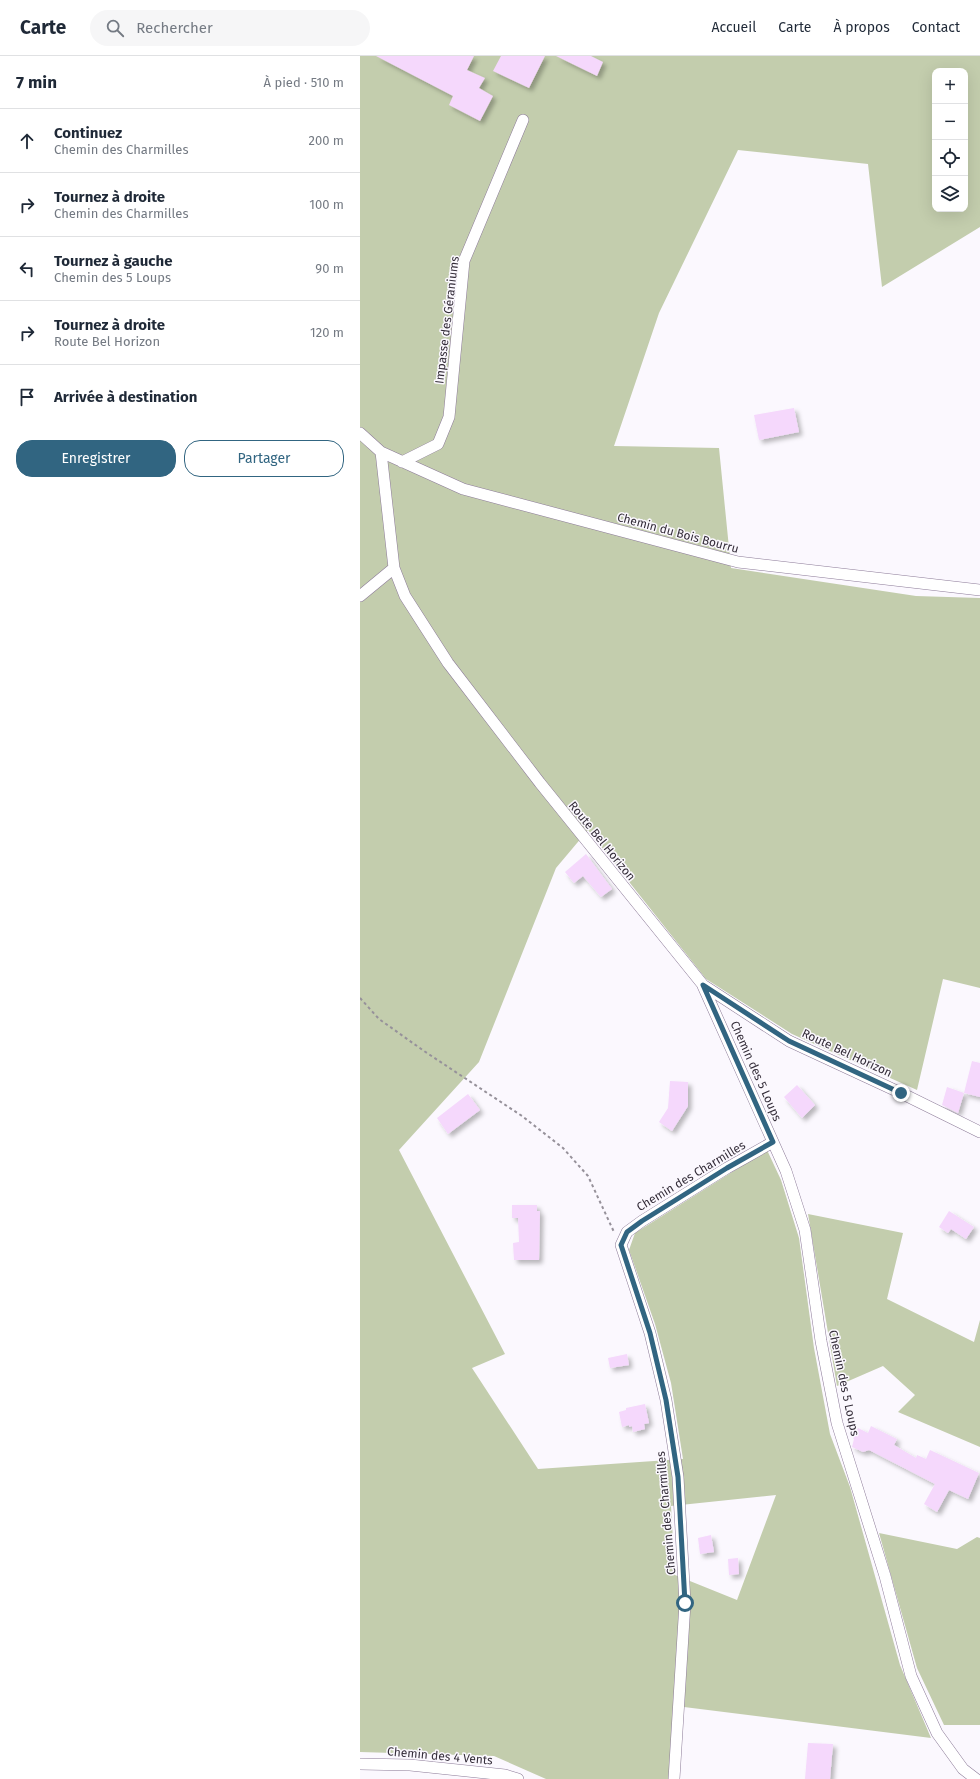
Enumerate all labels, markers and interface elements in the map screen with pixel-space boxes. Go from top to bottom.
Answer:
search box [90,10,370,46]
text: Carte [20,16,66,39]
icon: search [104,17,126,39]
text: Rechercher [136,19,213,37]
text: Accueil [711,19,756,36]
text: Carte [778,19,811,36]
text: À propos [833,19,890,36]
text: Contact [912,19,960,36]
map controls [932,68,968,212]
button: + [932,68,968,104]
text: 7 min [16,72,57,93]
text: À pied · 510 m [264,75,344,90]
button: − [932,104,968,140]
text: Continuez [54,124,122,142]
icon: ahead [16,130,38,152]
text: 200 m [308,133,344,148]
button: locate [932,140,968,176]
text: Chemin des Charmilles [54,142,188,157]
button: layers [932,176,968,212]
text: Tournez à droite [54,188,165,206]
icon: right [16,194,38,216]
text: 100 m [309,197,344,212]
text: Chemin des Charmilles [54,206,188,221]
text: Tournez à gauche [54,252,173,270]
street label: Impasse des Géraniums [432,255,462,385]
icon: left [16,258,38,280]
text: 90 m [315,261,344,276]
text: Chemin des 5 Loups [54,270,171,285]
text: Tournez à droite [54,316,165,334]
icon: right [16,322,38,344]
text: 120 m [310,325,344,340]
text: Route Bel Horizon [54,334,160,349]
icon: arrive [16,386,38,408]
text: Arrivée à destination [54,388,197,406]
button: Enregistrer [16,440,176,477]
button: Partager [184,440,344,477]
street label: Chemin du Bois Bourru [616,510,740,556]
street label: Route Bel Horizon [566,799,638,883]
street label: Chemin des 5 Loups [728,1019,785,1124]
street label: Route Bel Horizon [800,1026,894,1080]
route end [892,1084,910,1102]
street label: Chemin des Charmilles [634,1138,748,1214]
street label: Chemin des 5 Loups [826,1329,862,1438]
street label: Chemin des Charmilles [654,1450,678,1575]
route start [676,1594,694,1612]
street label: Chemin des 4 Vents [387,1744,494,1768]

